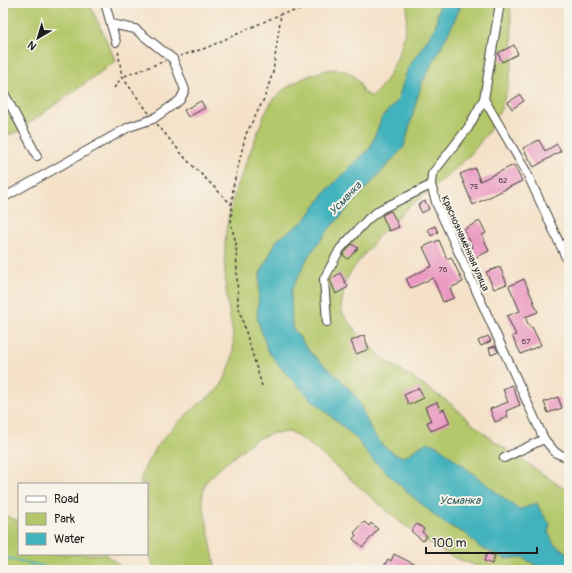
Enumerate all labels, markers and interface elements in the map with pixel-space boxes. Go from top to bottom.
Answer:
north arrow [18,18,58,58]
text: N [25,38,39,53]
house number: 62 [498,176,508,185]
water label: Усманка [326,179,365,218]
house number: 75 [470,182,478,191]
street label: Краснознамённая улица [439,194,492,293]
house number: 76 [439,265,448,274]
house number: 67 [522,337,531,346]
legend [18,483,148,555]
text: Road [54,492,79,507]
water label: Усманка [440,494,481,507]
text: Park [54,512,75,527]
scale bar [426,529,537,555]
text: Water [54,532,85,547]
text: 100 m [432,536,467,551]

